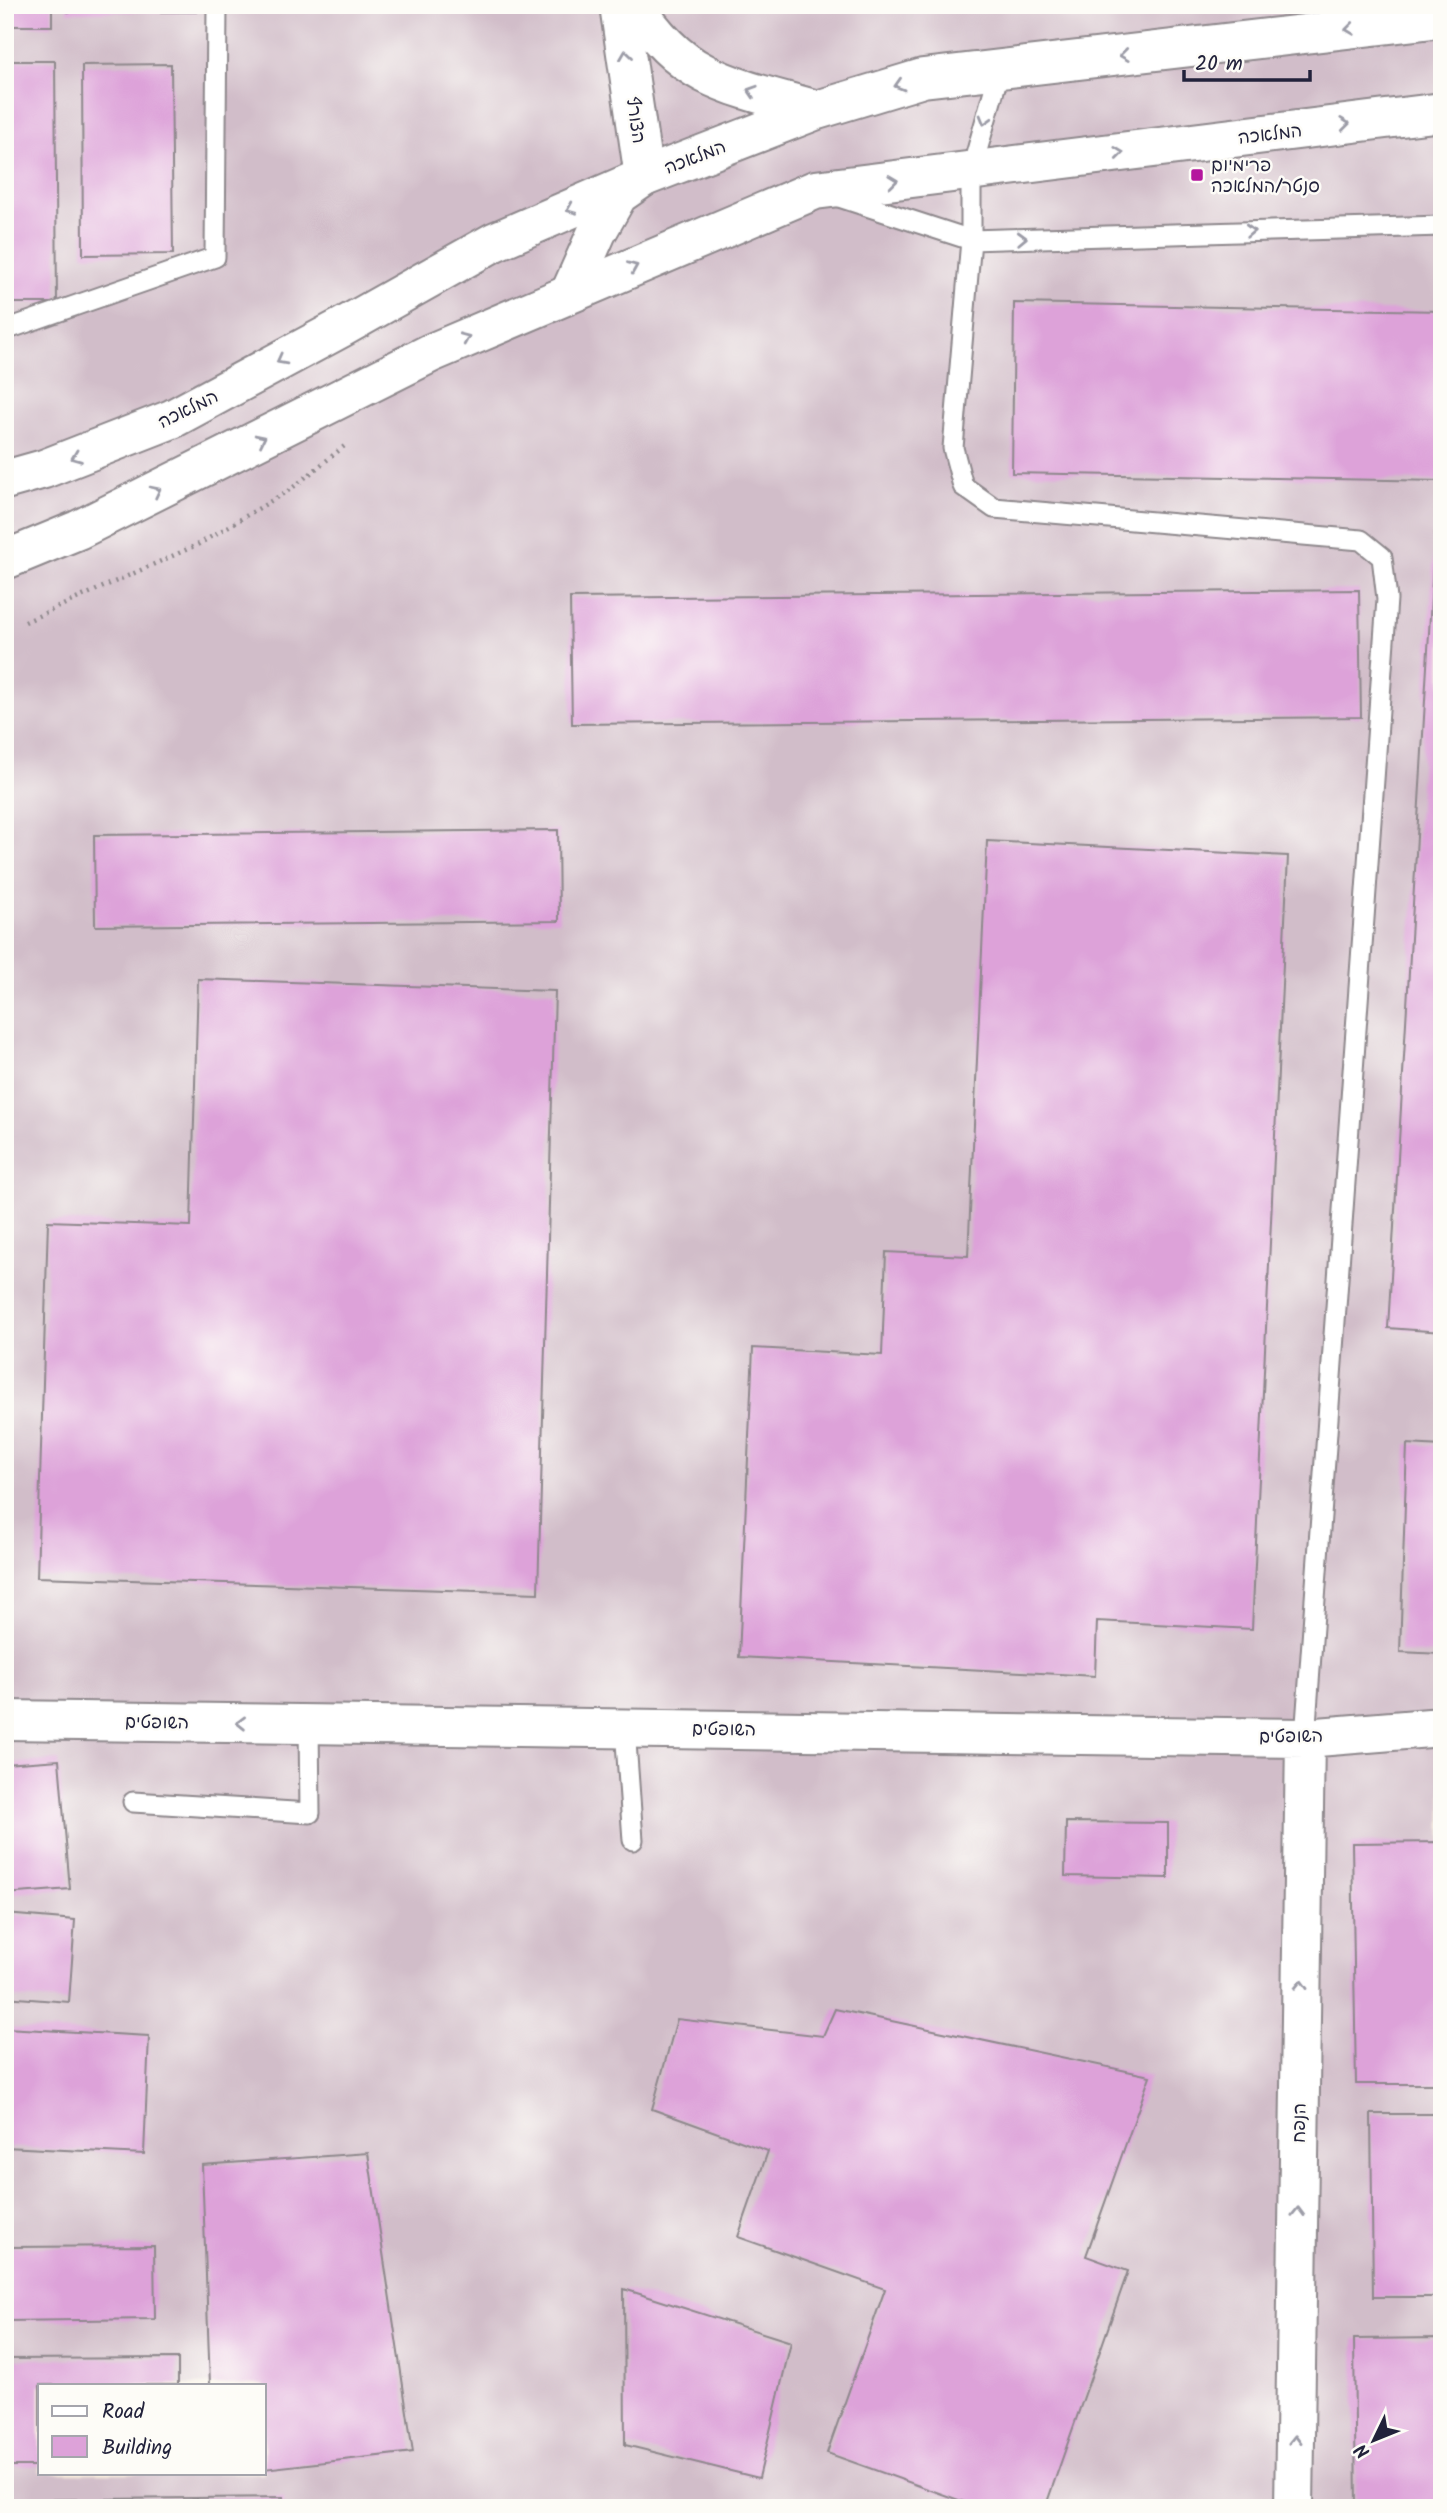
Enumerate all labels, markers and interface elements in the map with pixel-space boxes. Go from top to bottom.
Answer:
one-way arrow [1344,21,1355,36]
scale bar [1184,38,1310,82]
one-way arrow [1118,47,1129,62]
text: 20 m [1195,48,1243,81]
one-way arrow [619,50,634,61]
one-way arrow [893,77,905,92]
one-way arrow [746,84,758,99]
street label: הצורף [617,95,652,146]
one-way arrow [979,114,994,126]
street label: המלאכה [1237,117,1304,154]
one-way arrow [1339,117,1350,132]
street label: המלאכה [660,133,731,183]
one-way arrow [1113,146,1125,161]
place label: פרימיום סנטר/המלאכה [1211,152,1320,202]
marker: פרימיום סנטר/המלאכה [1189,167,1205,183]
one-way arrow [887,173,899,188]
one-way arrow [566,200,578,214]
one-way arrow [1244,224,1255,239]
one-way arrow [1017,231,1028,246]
one-way arrow [626,261,638,275]
one-way arrow [458,332,471,346]
one-way arrow [276,352,289,365]
street label: המלאכה [153,383,224,437]
one-way arrow [254,433,266,447]
one-way arrow [70,448,82,462]
one-way arrow [149,485,162,499]
street label: השופטים [125,1708,189,1739]
one-way arrow [235,1715,246,1731]
street label: השופטים [692,1715,756,1746]
street label: השופטים [1259,1722,1323,1753]
one-way arrow [1293,1979,1309,1989]
street label: הנפח [1286,2103,1315,2143]
one-way arrow [1290,2206,1306,2217]
legend [38,2384,266,2474]
text: Road [102,2396,145,2429]
north arrow [1338,2404,1408,2474]
text: Building [102,2432,172,2465]
one-way arrow [1287,2434,1302,2445]
text: N [1348,2436,1378,2465]

